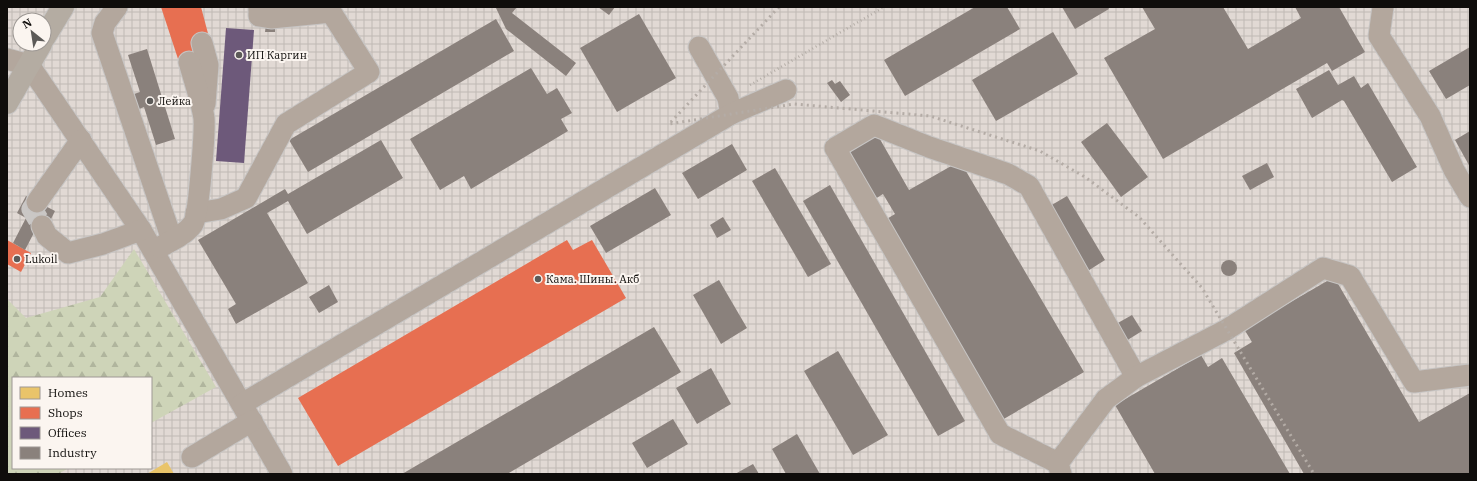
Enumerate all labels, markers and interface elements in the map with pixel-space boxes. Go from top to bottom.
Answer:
north arrow [12,12,52,52]
text: N [20,15,35,32]
place label: ИП Каргин [247,48,307,62]
marker: ИП Каргин [234,50,244,60]
place label: Лейка [158,94,191,108]
marker: Лейка [145,96,155,106]
place label: Lukoil [25,252,57,266]
marker: Lukoil [12,254,22,264]
place label: Кама. Шины. Акб [546,272,639,286]
marker: Кама. Шины. Акб [533,274,543,284]
legend [12,377,152,469]
text: Homes [48,385,88,400]
text: Shops [48,405,83,420]
text: Offices [48,425,87,440]
text: Industry [48,445,97,460]

